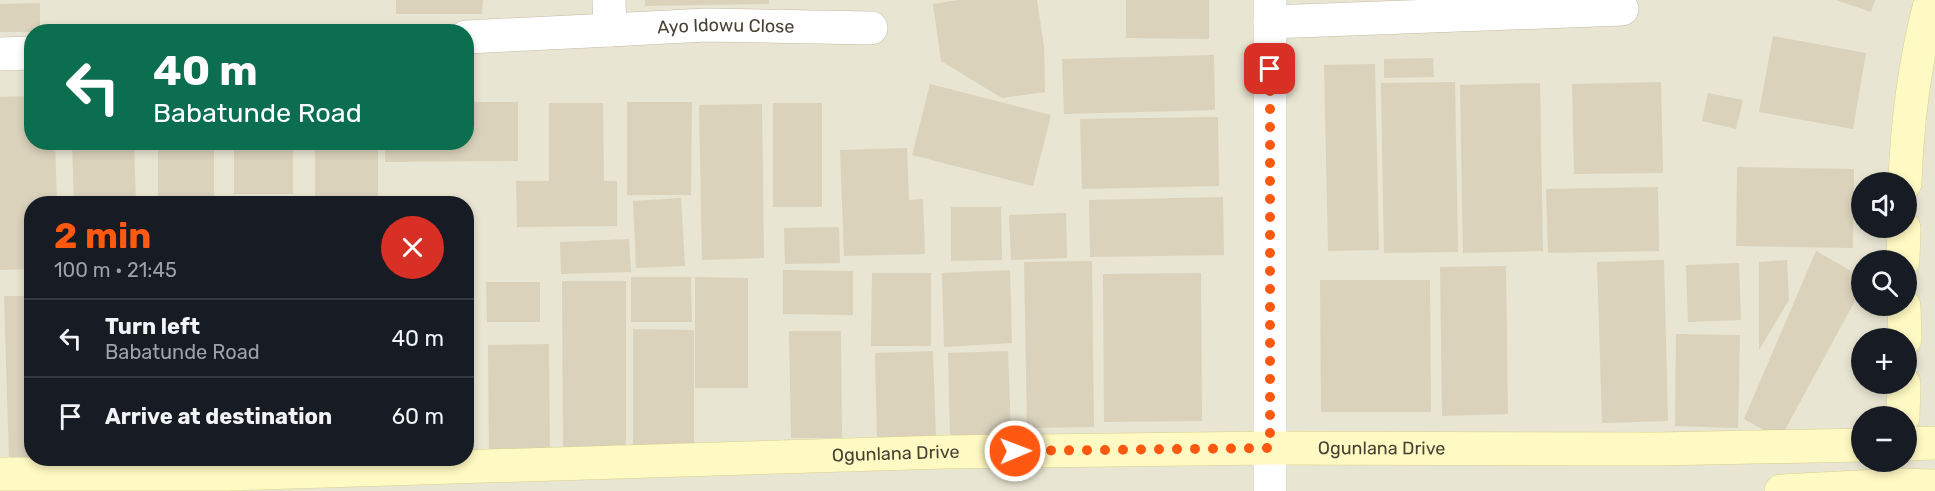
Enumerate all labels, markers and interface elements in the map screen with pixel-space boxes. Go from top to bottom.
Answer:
street label: Ayo Idowu Close [657,14,795,39]
pin [1244,43,1295,94]
text: 40 m [153,46,258,96]
icon: left [54,48,132,126]
icon: arrive [1253,52,1286,85]
text: Babatunde Road [153,97,362,129]
map controls [1851,172,1917,472]
button: sound [1851,172,1917,238]
text: 2 min [54,214,152,257]
button: close [381,216,444,279]
button: search [1851,250,1917,316]
text: 100 m · 21:45 [54,258,177,282]
text: Turn left [105,313,200,340]
icon: left [54,322,87,355]
text: 40 m [391,325,444,352]
button: + [1851,328,1917,394]
text: Babatunde Road [105,340,260,364]
icon: arrive [54,400,87,433]
text: Arrive at destination [105,403,332,430]
text: 60 m [392,403,444,430]
button: − [1851,406,1917,472]
position arrow [983,419,1047,483]
street label: Ogunlana Drive [1318,437,1445,459]
street label: Ogunlana Drive [832,441,960,466]

